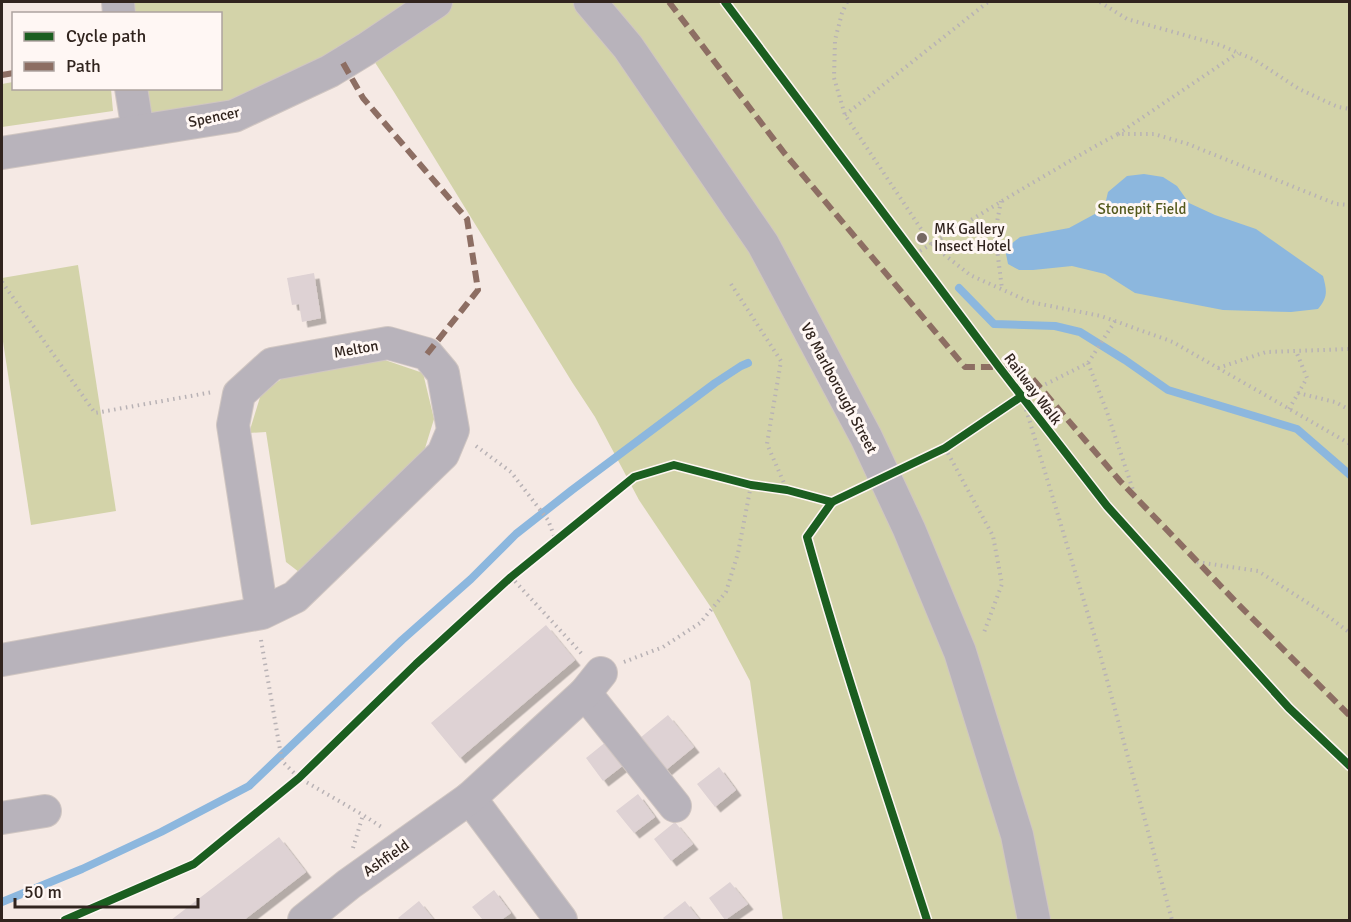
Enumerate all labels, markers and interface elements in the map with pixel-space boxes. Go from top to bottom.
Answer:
legend [12,12,222,90]
text: Cycle path [66,25,146,47]
text: Path [66,55,101,77]
street label: Spencer [187,103,242,131]
park label: Stonepit Field [1097,200,1187,218]
place label: MK Gallery Insect Hotel [934,220,1011,255]
marker: MK Gallery Insect Hotel [915,231,929,245]
street label: V8 Marlborough Street [797,320,881,456]
street label: Melton [332,336,380,362]
street label: Railway Walk [1000,350,1066,429]
street label: Ashfield [359,836,413,880]
scale bar [15,871,198,909]
text: 50 m [24,881,62,903]

